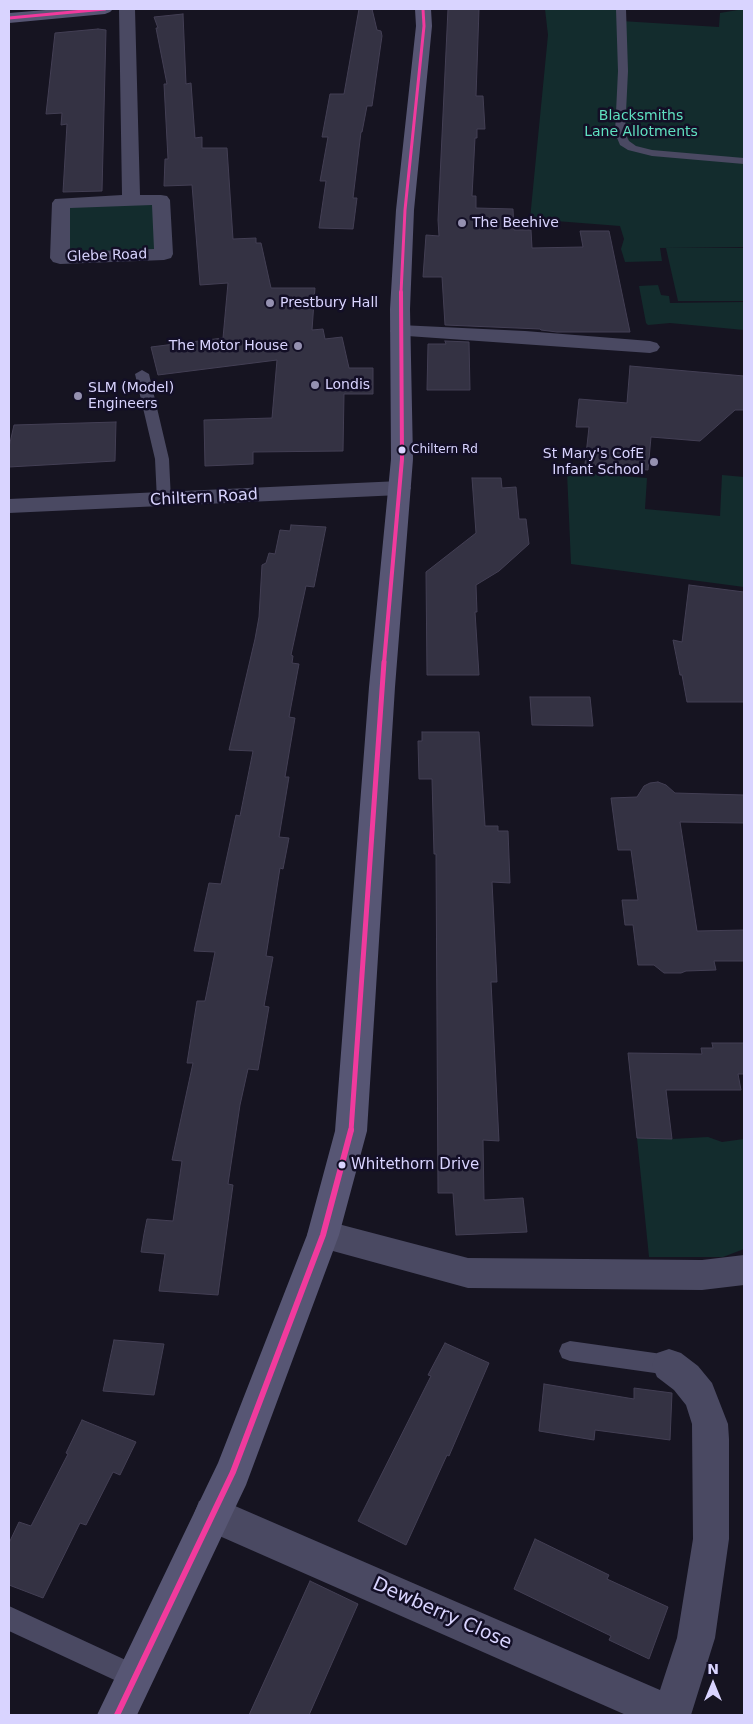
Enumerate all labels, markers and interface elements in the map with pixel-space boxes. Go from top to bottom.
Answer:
park label: Blacksmiths Lane Allotments [584,108,698,140]
place label: The Beehive [472,215,559,231]
marker: The Beehive [456,217,468,229]
street label: Glebe Road [67,246,147,266]
place label: Prestbury Hall [280,295,378,311]
marker: Prestbury Hall [264,297,276,309]
place label: The Motor House [169,338,288,354]
marker: The Motor House [292,340,304,352]
place label: Londis [325,377,370,393]
marker: Londis [309,379,321,391]
place label: SLM (Model) Engineers [88,380,174,412]
marker: SLM (Model) Engineers [72,390,84,402]
place label: Chiltern Rd [411,443,478,457]
marker: Chiltern Rd [397,445,407,455]
place label: St Mary's CofE Infant School [543,446,644,478]
marker: St Mary's CofE Infant School [648,456,660,468]
street label: Chiltern Road [150,486,258,510]
place label: Whitethorn Drive [351,1156,479,1174]
marker: Whitethorn Drive [337,1160,347,1170]
street label: Dewberry Close [369,1573,515,1655]
north arrow [688,1659,738,1709]
text: N [707,1661,719,1677]

